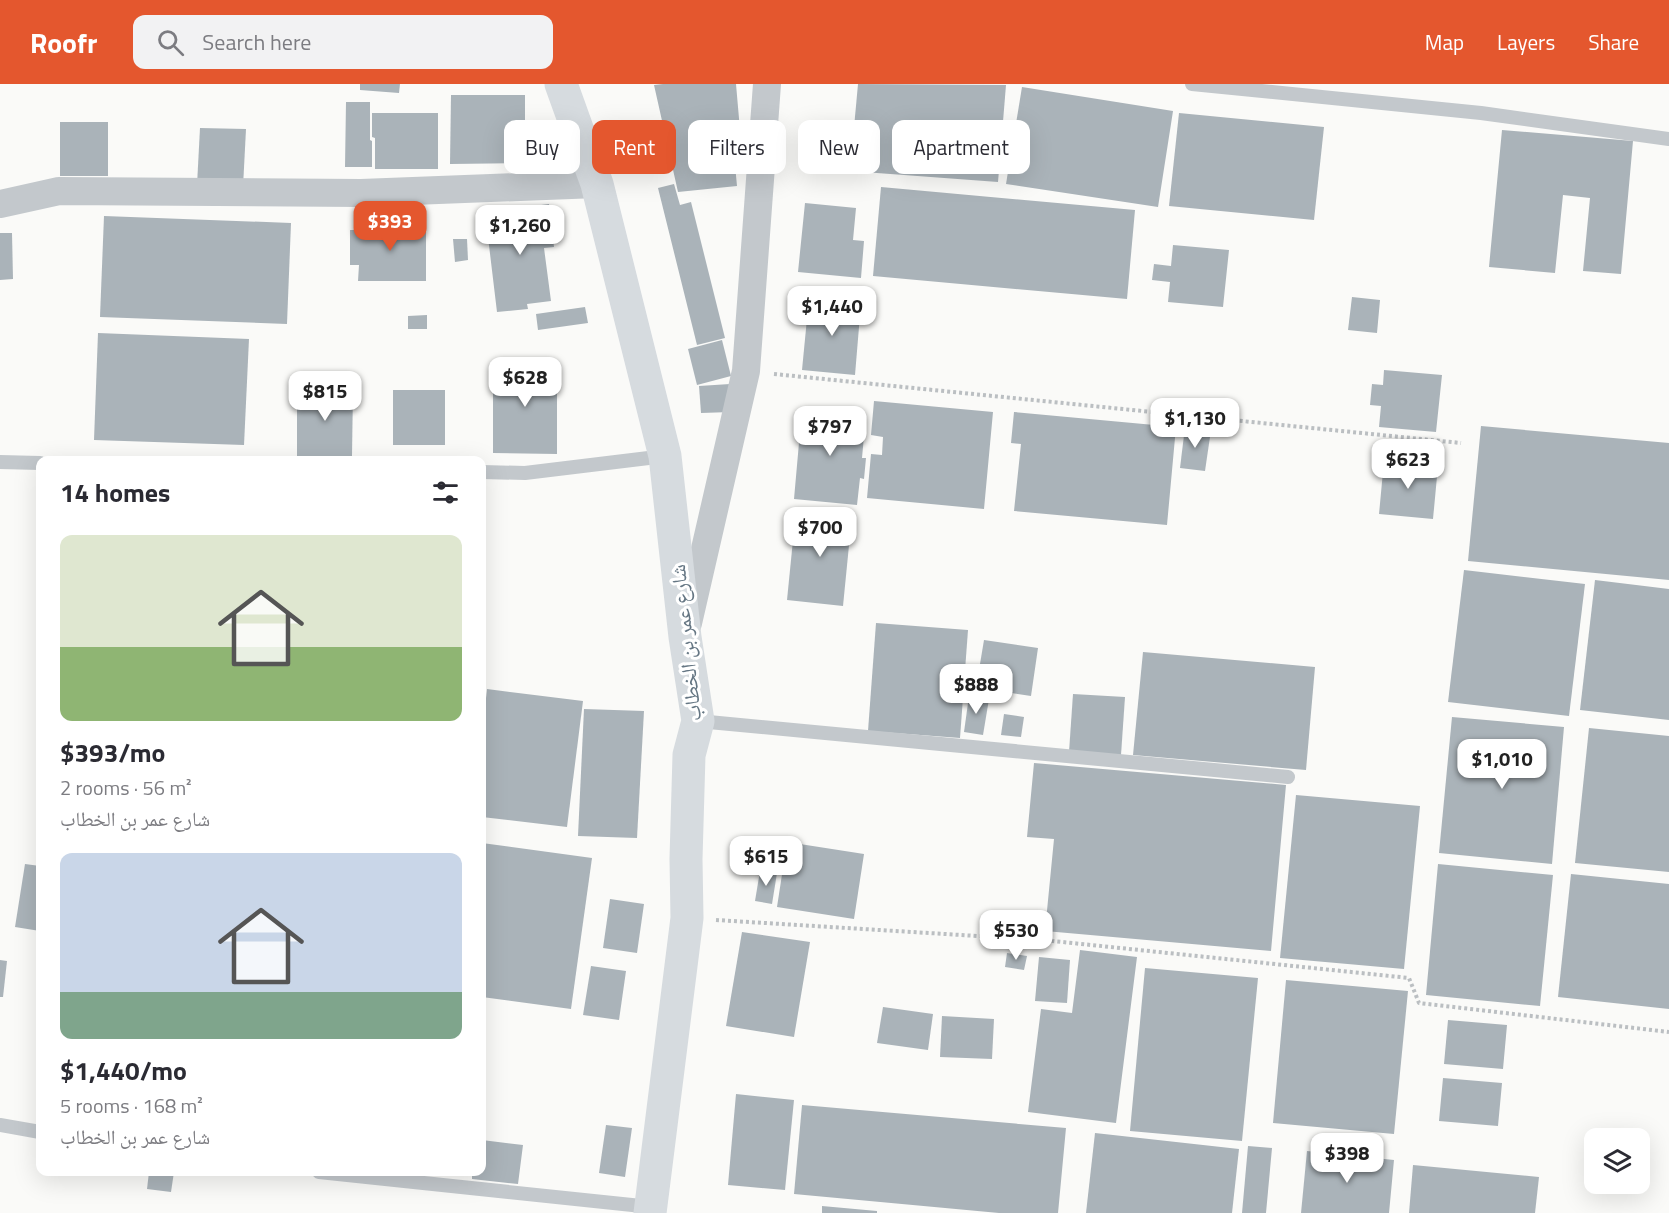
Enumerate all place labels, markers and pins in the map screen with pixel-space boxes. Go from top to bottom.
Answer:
pin: $393 [354,201,426,252]
pin: $1,260 [471,205,569,256]
pin: $1,440 [783,286,881,337]
pin: $628 [489,357,561,408]
pin: $815 [289,371,361,422]
pin: $1,130 [1146,398,1244,449]
pin: $797 [794,406,866,457]
pin: $623 [1372,439,1444,490]
pin: $700 [784,507,856,558]
pin: $888 [940,664,1012,715]
pin: $1,010 [1453,739,1551,790]
pin: $615 [730,836,802,887]
pin: $530 [980,910,1052,961]
pin: $398 [1311,1133,1383,1184]

